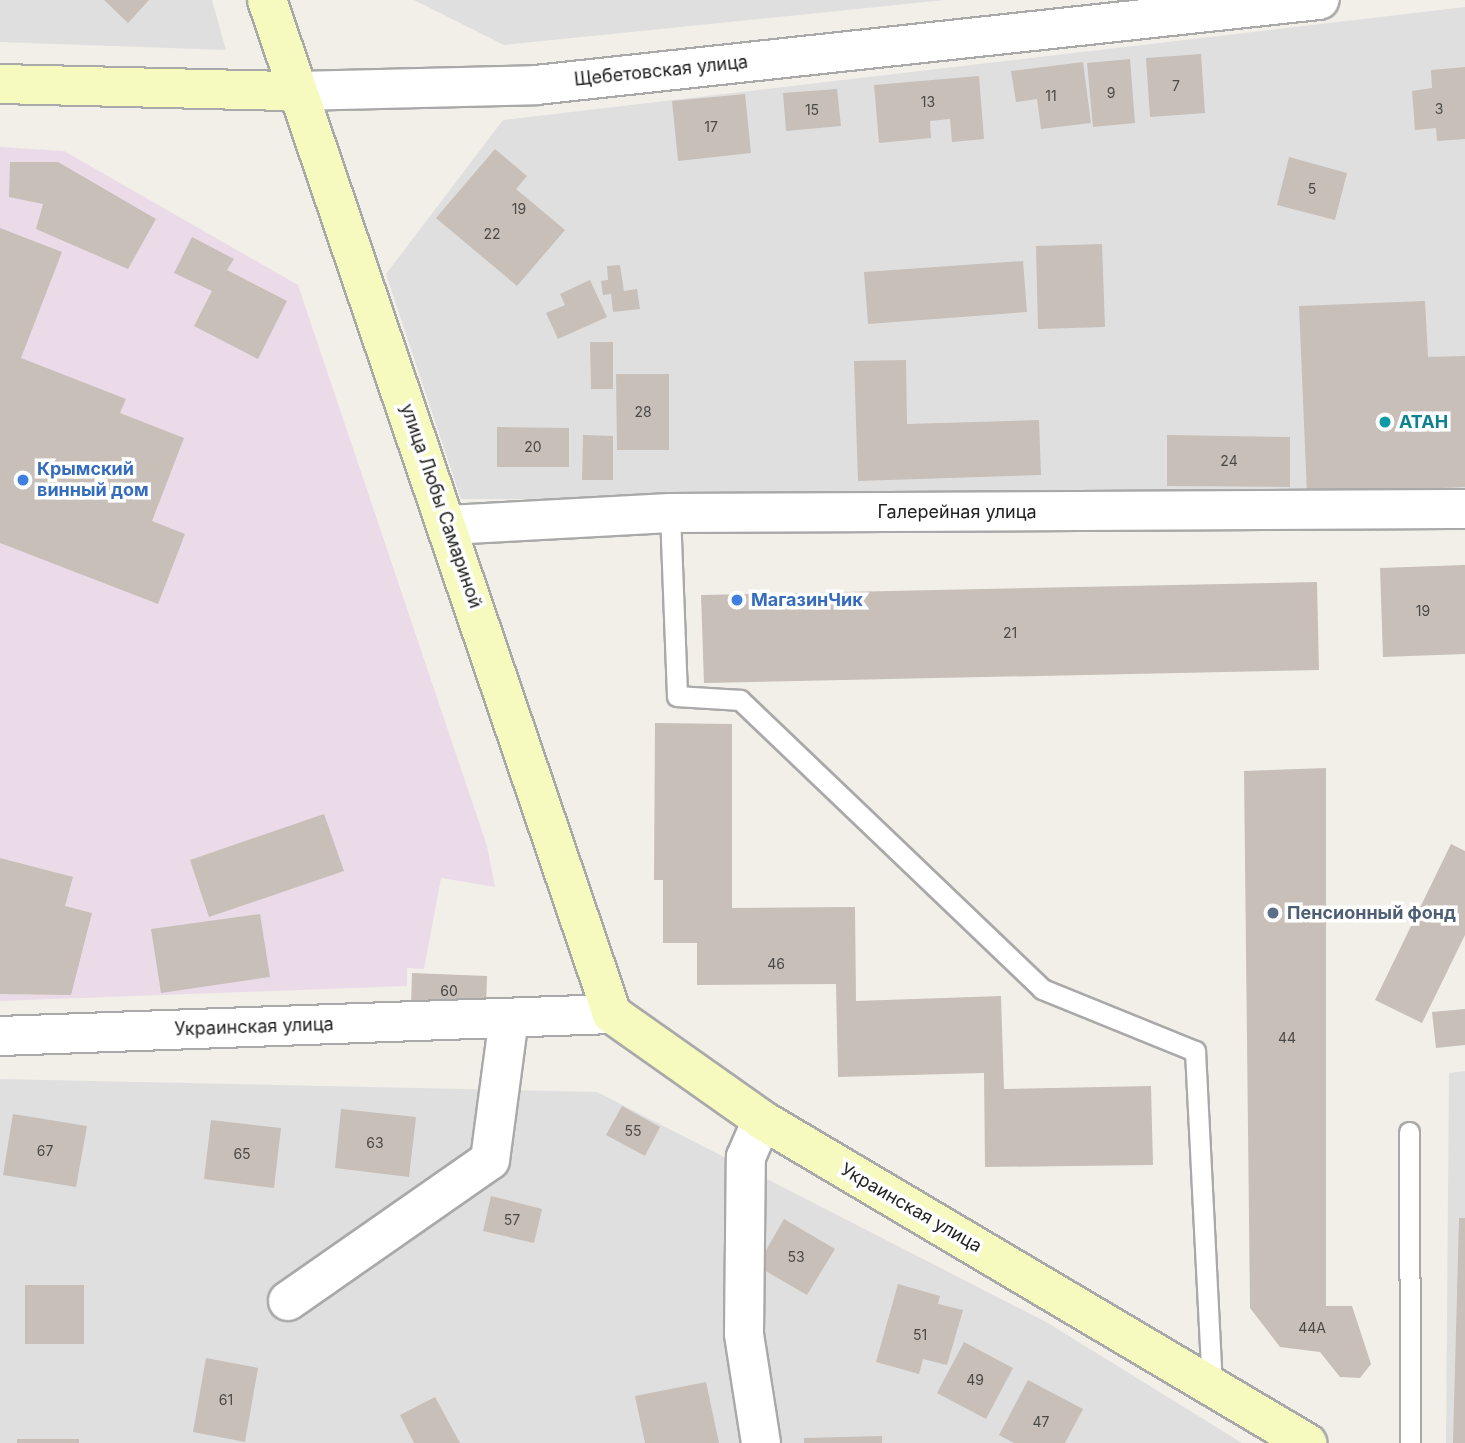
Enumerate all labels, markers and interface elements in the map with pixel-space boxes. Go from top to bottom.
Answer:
street label: Щебетовская улица [573,51,749,91]
house number: 7 [1172,78,1180,94]
house number: 9 [1107,85,1115,101]
house number: 11 [1045,88,1057,104]
house number: 13 [921,94,935,110]
house number: 3 [1435,101,1443,117]
house number: 15 [805,102,819,118]
house number: 17 [704,119,718,135]
house number: 5 [1308,181,1316,197]
house number: 19 [512,201,526,217]
house number: 22 [483,226,501,242]
street label: улица Любы Самариной [396,401,486,611]
house number: 28 [634,404,652,420]
place label: АТАН [1399,411,1448,433]
marker: АТАН [1377,414,1393,430]
house number: 20 [524,439,542,455]
house number: 24 [1220,453,1238,469]
place label: Крымский винный дом [37,459,149,502]
marker: Крымский винный дом [15,472,31,488]
street label: Галерейная улица [877,501,1037,523]
place label: МагазинЧик [751,589,863,611]
marker: МагазинЧик [729,592,745,608]
house number: 19 [1416,603,1430,619]
house number: 21 [1003,625,1017,641]
place label: Пенсионный фонд [1287,902,1456,924]
marker: Пенсионный фонд [1265,905,1281,921]
house number: 46 [767,956,785,972]
house number: 60 [440,983,458,999]
street label: Украинская улица [174,1013,334,1041]
house number: 44 [1278,1030,1296,1046]
house number: 55 [624,1123,642,1139]
house number: 63 [366,1135,384,1151]
house number: 67 [37,1143,53,1159]
house number: 65 [233,1146,251,1162]
street label: Украинская улица [837,1159,985,1257]
house number: 57 [504,1212,520,1228]
house number: 53 [787,1249,805,1265]
house number: 44А [1298,1320,1326,1336]
house number: 51 [913,1327,927,1343]
house number: 49 [966,1372,984,1388]
house number: 61 [219,1392,233,1408]
house number: 47 [1033,1414,1049,1430]

